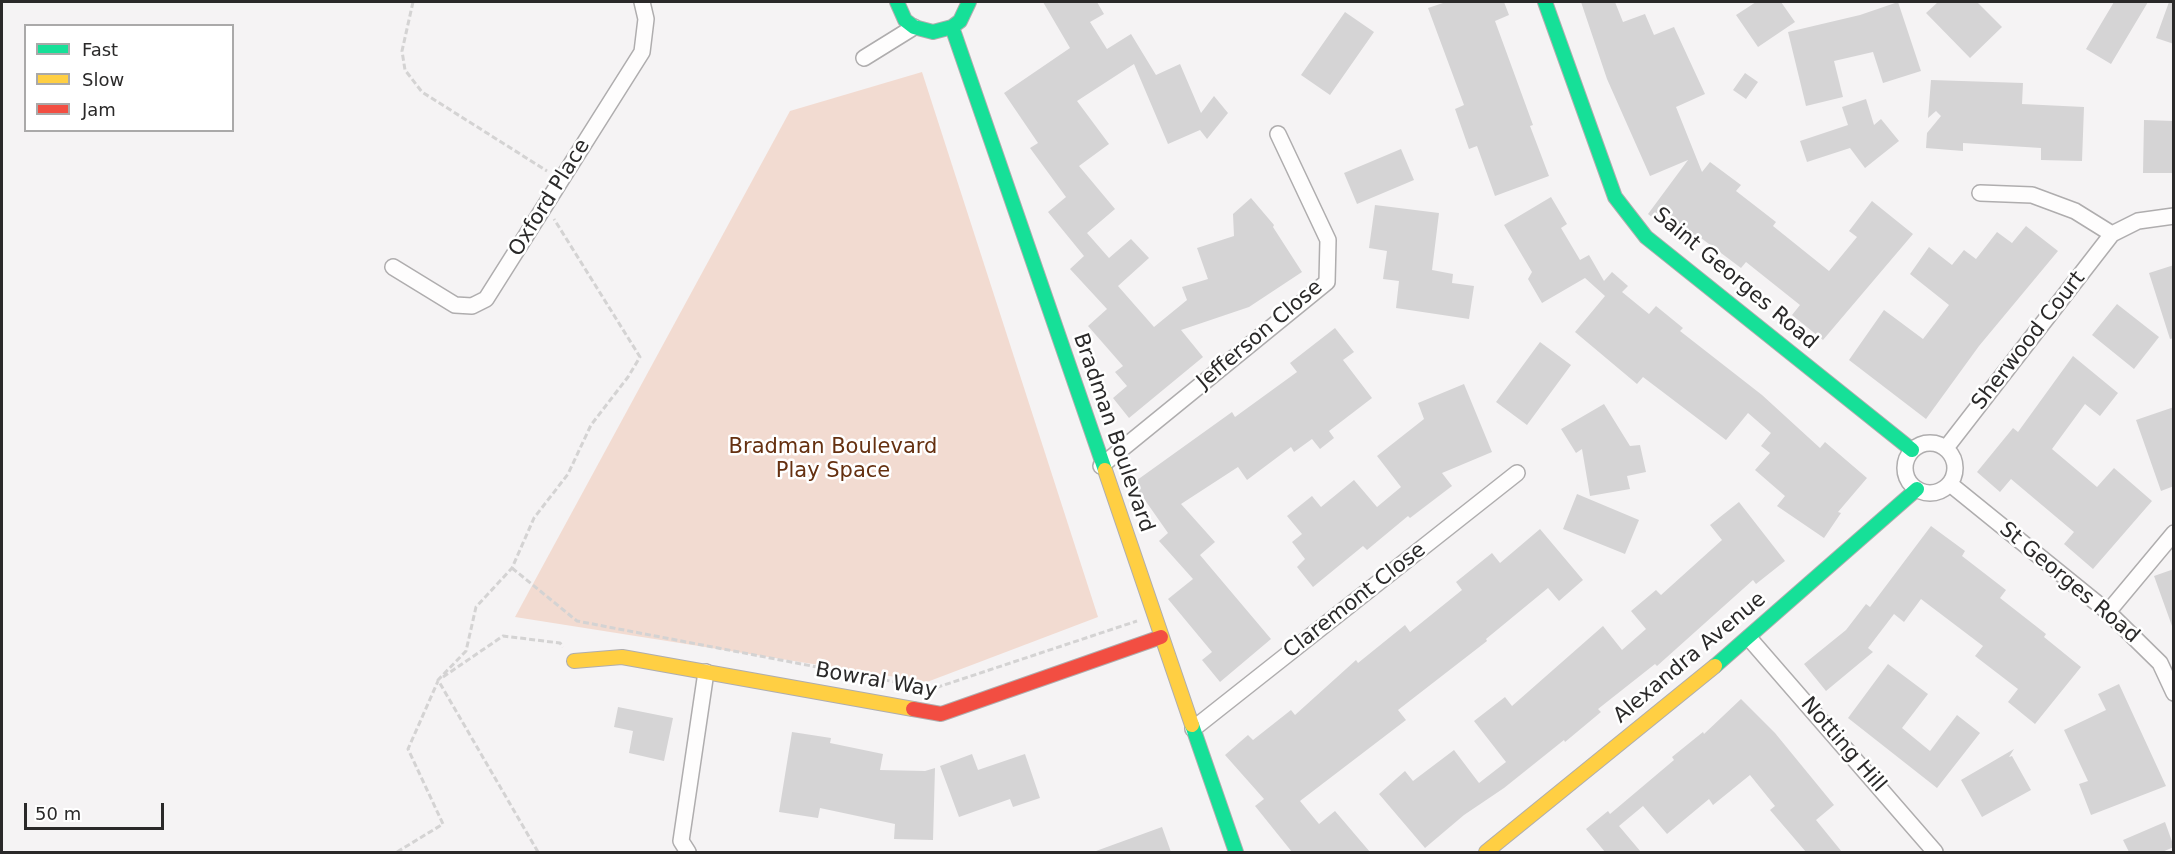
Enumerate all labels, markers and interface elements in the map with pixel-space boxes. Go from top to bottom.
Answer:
legend [24,24,234,132]
text: Fast [82,39,118,60]
text: Slow [82,69,124,90]
text: Jam [82,99,116,120]
street label: Oxford Place [504,135,596,261]
street label: Saint Georges Road [1648,203,1822,355]
street label: Sherwood Court [1967,267,2091,415]
street label: Jefferson Close [1192,275,1328,395]
street label: Bradman Boulevard [1067,330,1159,536]
park label: Bradman Boulevard Play Space [729,435,937,485]
street label: St Georges Road [1994,517,2144,649]
street label: Claremont Close [1279,538,1431,664]
street label: Alexandra Avenue [1609,587,1771,729]
street label: Bowral Way [813,658,939,704]
street label: Notting Hill [1795,692,1891,798]
scale bar [27,791,166,829]
text: 50 m [35,803,81,824]

